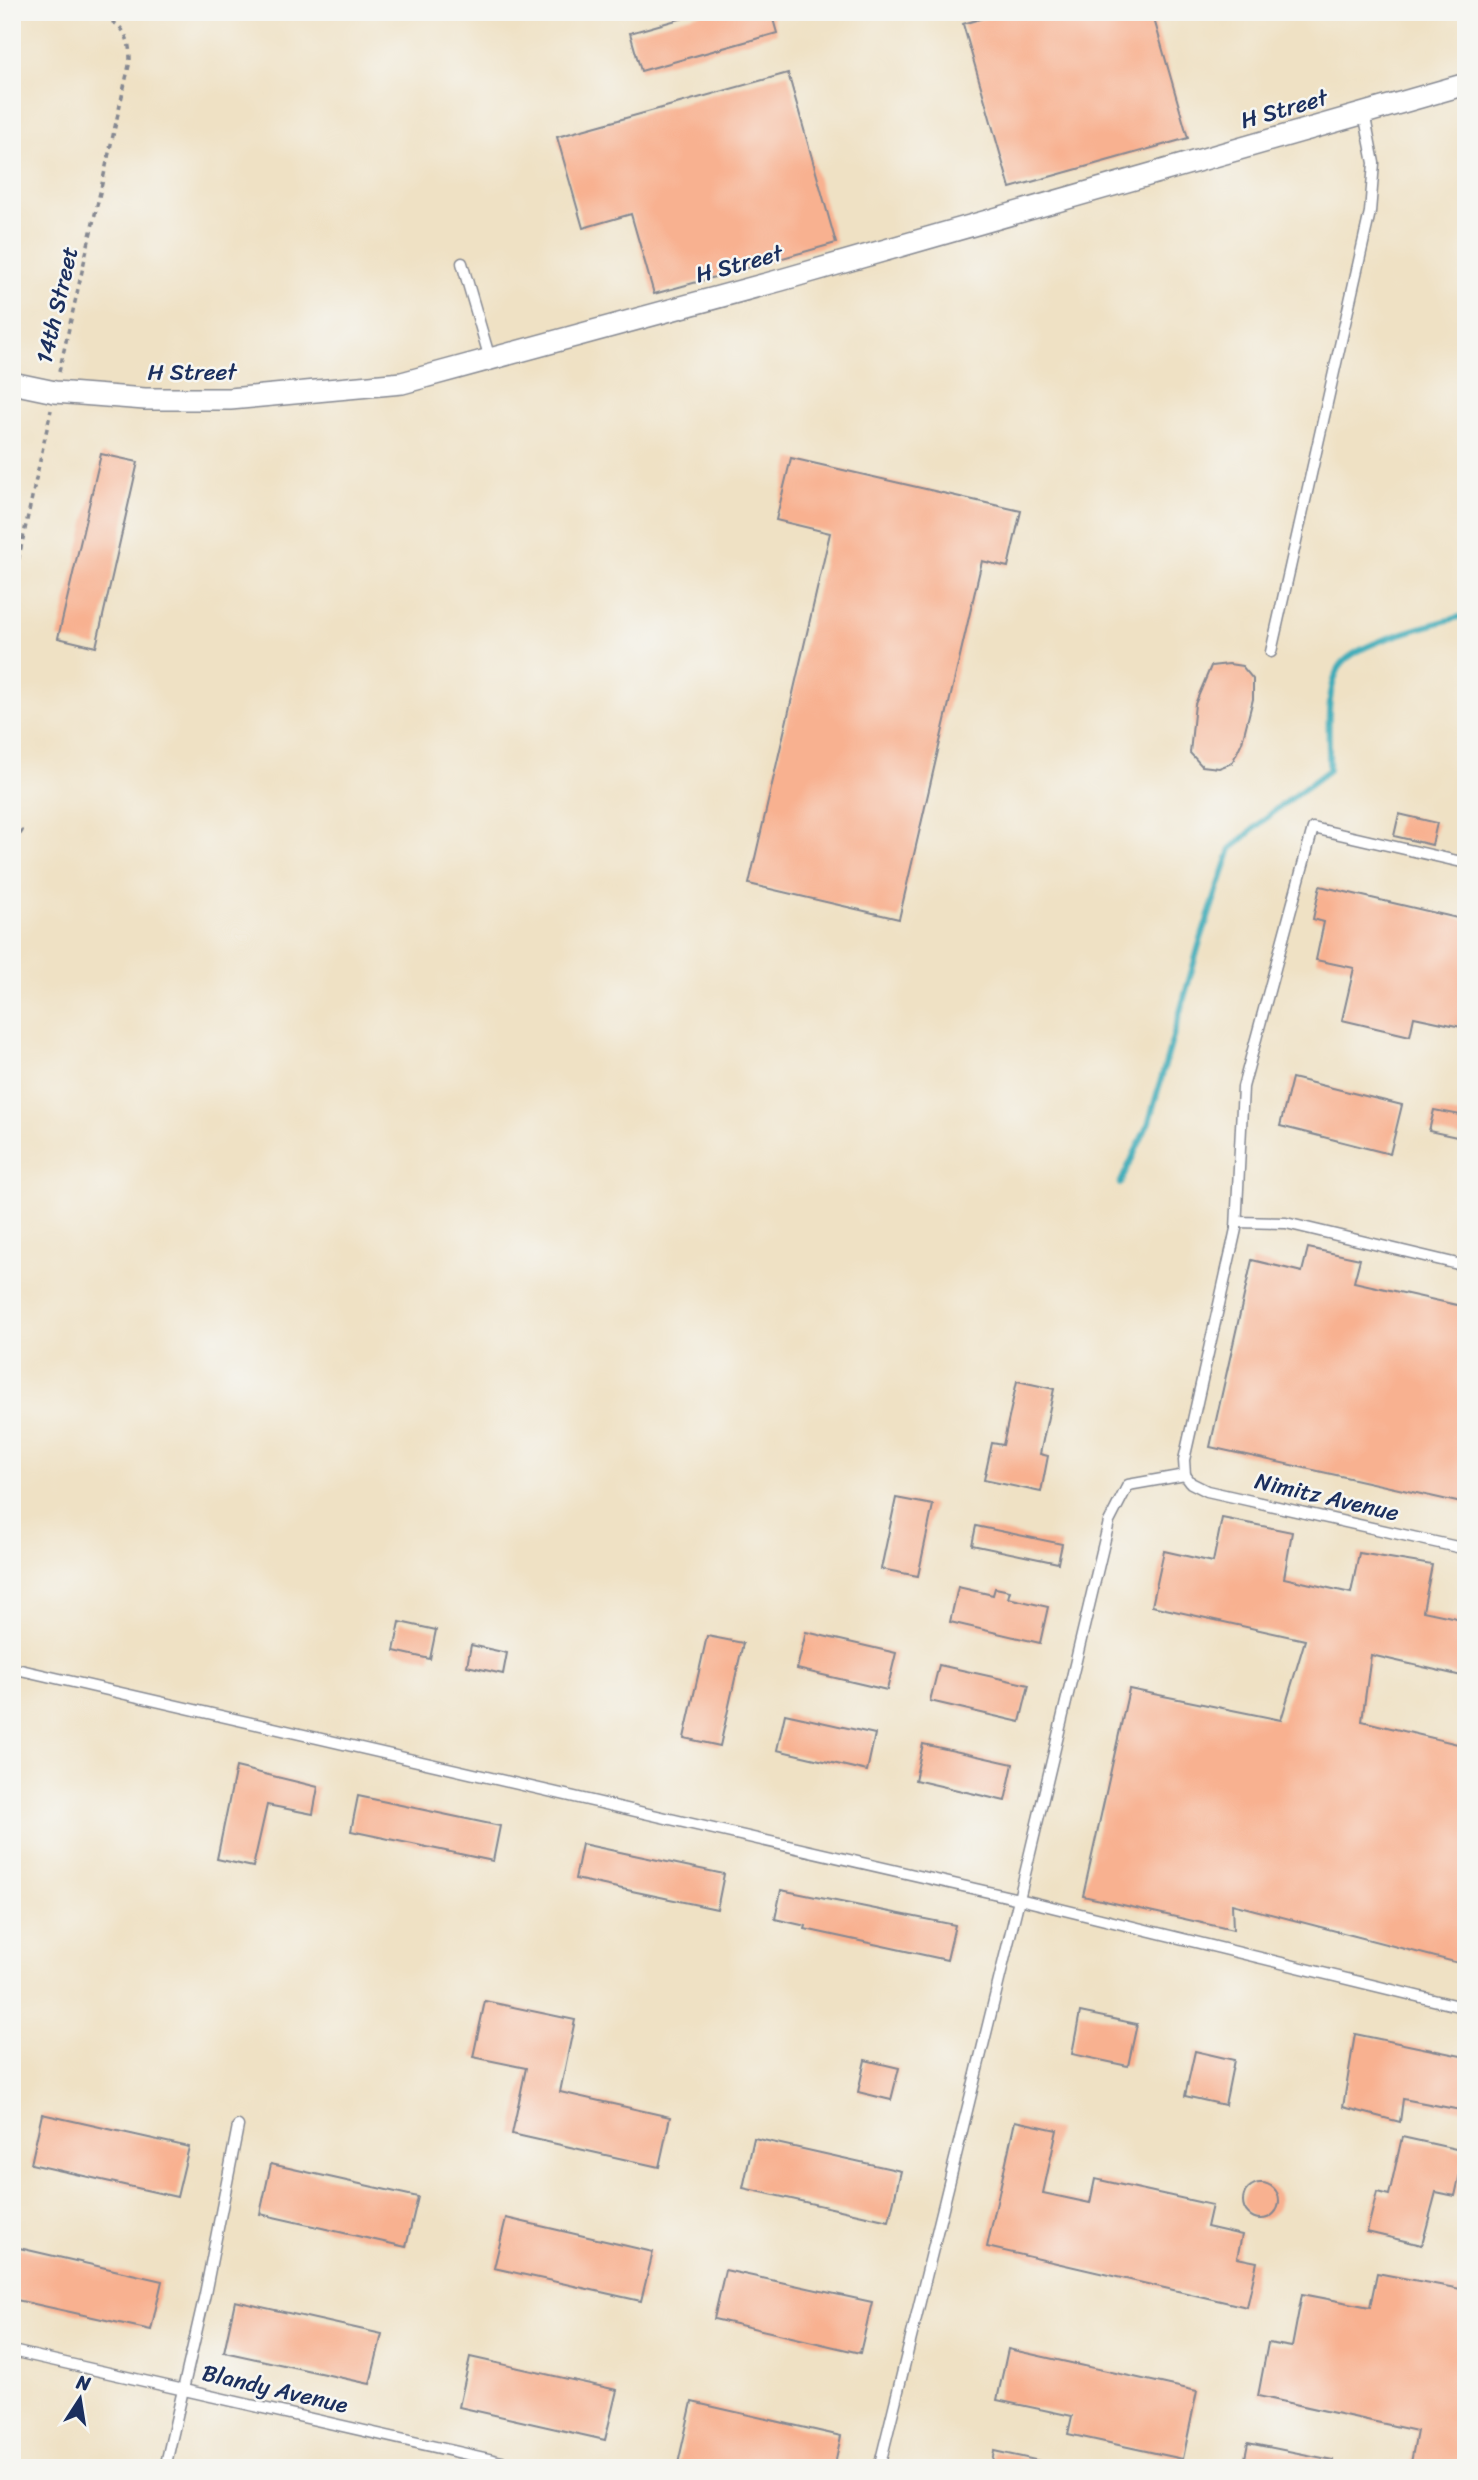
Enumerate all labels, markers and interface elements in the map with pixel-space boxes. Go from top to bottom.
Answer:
street label: H Street [1236,77,1334,141]
street label: H Street [691,232,789,295]
street label: 14th Street [24,242,90,368]
street label: H Street [147,352,238,393]
street label: Nimitz Avenue [1251,1461,1403,1534]
street label: Blandy Avenue [198,2352,352,2426]
north arrow [46,2364,116,2434]
text: N [73,2365,94,2401]

